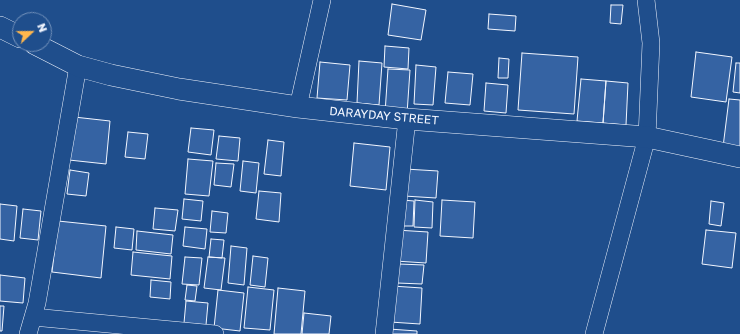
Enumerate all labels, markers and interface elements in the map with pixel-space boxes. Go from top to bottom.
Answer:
north arrow [12,12,52,52]
text: N [35,21,50,34]
street label: DARAYDAY STREET [329,104,439,128]

